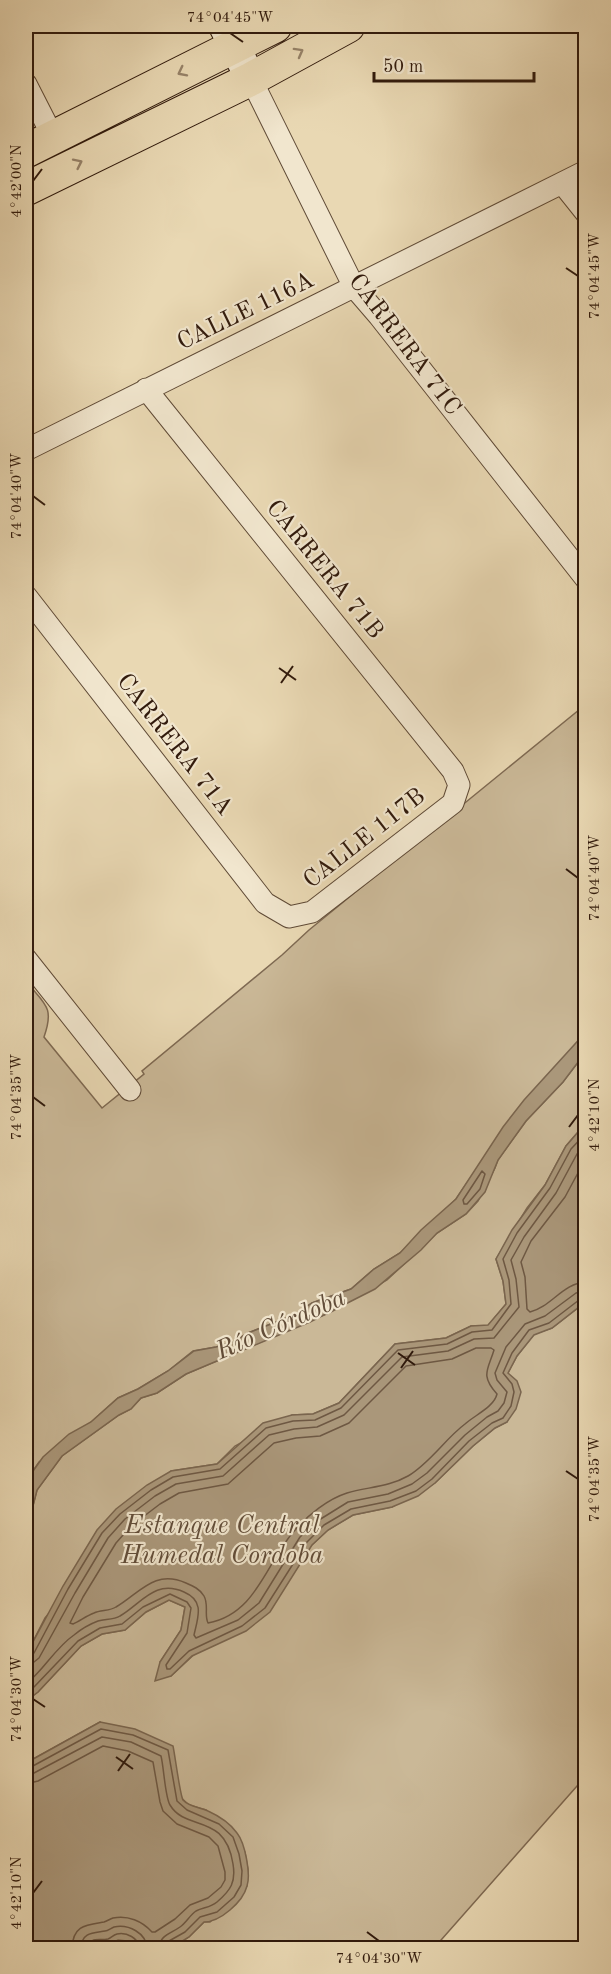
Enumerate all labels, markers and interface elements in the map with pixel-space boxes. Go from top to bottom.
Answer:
text: 74°04'45"W [187,11,273,26]
scale bar [374,45,534,83]
one-way arrow [293,48,304,59]
text: 50 m [383,58,423,76]
one-way arrow [178,65,189,77]
text: 4°42'00"N [10,144,25,218]
one-way arrow [72,159,83,171]
text: 74°04'45"W [588,233,603,319]
street label: CALLE 116A [174,269,318,355]
street label: CARRERA 71C [343,270,465,420]
text: 74°04'40"W [10,453,25,539]
street label: CARRERA 71B [261,496,387,644]
street label: CARRERA 71A [111,670,237,820]
street label: CALLE 117B [300,784,430,894]
text: 74°04'40"W [588,835,603,921]
text: 74°04'35"W [10,1054,25,1140]
text: 4°42'10"N [588,1078,603,1152]
water label: Río Córdoba [211,1285,350,1366]
text: 74°04'35"W [588,1436,603,1522]
water label: Estanque Central Humedal Cordoba [120,1513,323,1569]
text: 74°04'30"W [10,1656,25,1742]
text: 4°42'10"N [10,1856,25,1930]
text: 74°04'30"W [336,1952,422,1967]

